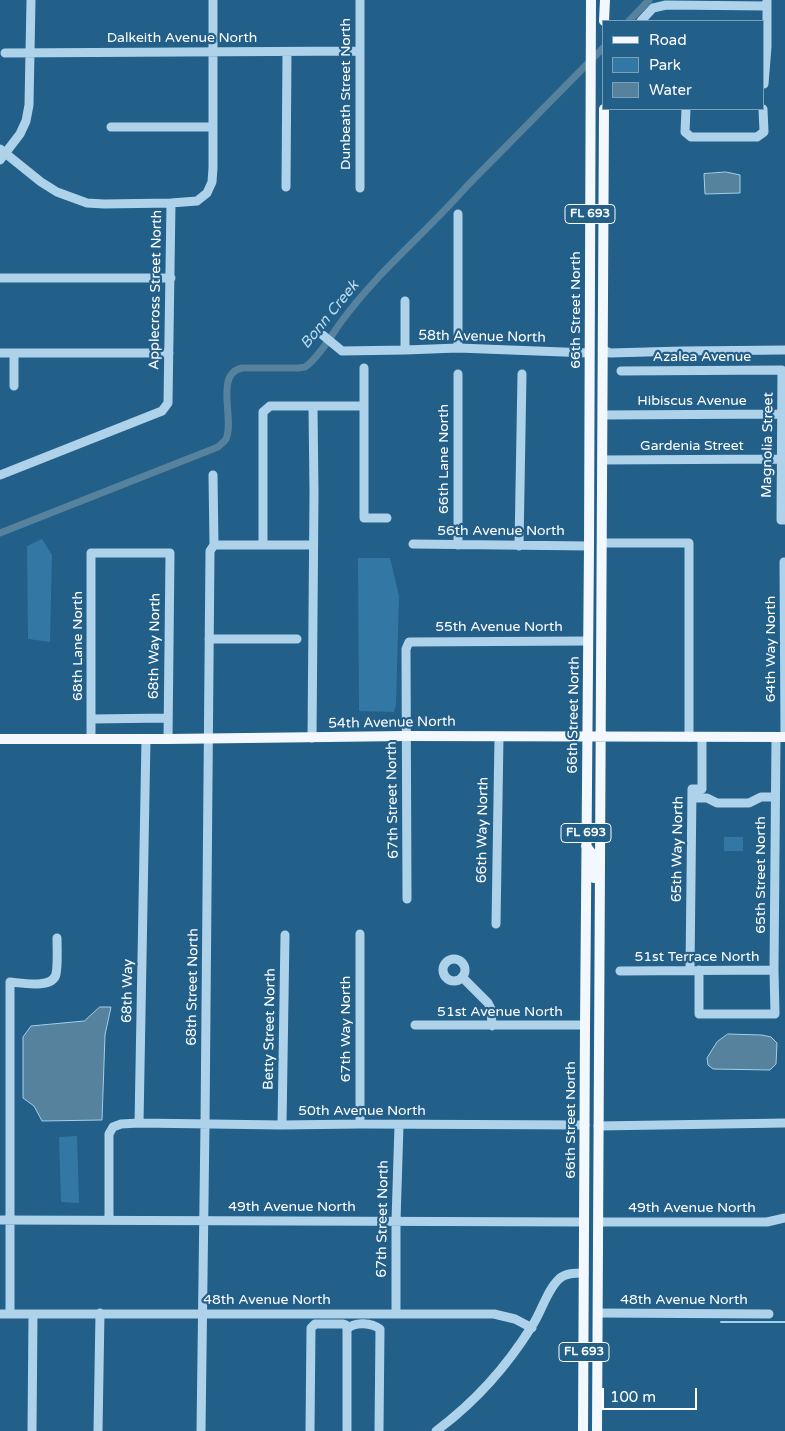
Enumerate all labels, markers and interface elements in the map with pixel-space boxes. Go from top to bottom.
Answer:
street label: Dunbeath Street North [338,18,354,170]
legend [602,20,765,110]
street label: Dalkeith Avenue North [107,30,257,46]
text: Road [649,31,687,49]
text: Park [649,56,681,74]
text: Water [649,81,692,99]
road number: FL 693 [565,204,615,223]
street label: Applecross Street North [146,210,166,370]
street label: 66th Street North [568,251,584,369]
water label: Bonn Creek [297,277,363,353]
street label: 58th Avenue North [418,327,546,347]
street label: Azalea Avenue [653,349,751,365]
street label: Magnolia Street [759,392,777,498]
street label: Hibiscus Avenue [637,393,747,409]
street label: 66th Lane North [436,404,452,514]
street label: Gardenia Street [640,438,744,454]
street label: 56th Avenue North [437,523,565,539]
street label: 68th Lane North [70,591,86,701]
street label: 68th Way North [146,593,164,699]
street label: 64th Way North [763,596,779,702]
street label: 55th Avenue North [435,619,563,635]
street label: 66th Street North [565,656,583,774]
street label: 54th Avenue North [328,713,456,733]
street label: 67th Street North [384,741,402,859]
street label: 66th Way North [474,777,492,883]
street label: 65th Way North [669,796,687,902]
street label: 65th Street North [753,816,769,934]
road number: FL 693 [561,824,611,842]
street label: 68th Street North [184,928,202,1046]
street label: 51st Terrace North [634,949,760,965]
street label: 68th Way [119,959,137,1023]
street label: Betty Street North [261,968,279,1090]
street label: 67th Way North [338,976,354,1082]
street label: 51st Avenue North [437,1004,563,1020]
street label: 66th Street North [563,1061,579,1179]
street label: 50th Avenue North [298,1103,426,1119]
street label: 67th Street North [374,1160,392,1278]
street label: 49th Avenue North [228,1199,356,1215]
street label: 49th Avenue North [628,1200,756,1216]
street label: 48th Avenue North [203,1292,331,1308]
street label: 48th Avenue North [620,1292,748,1308]
road number: FL 693 [559,1342,609,1361]
scale bar [605,1378,700,1410]
text: 100 m [610,1388,656,1406]

